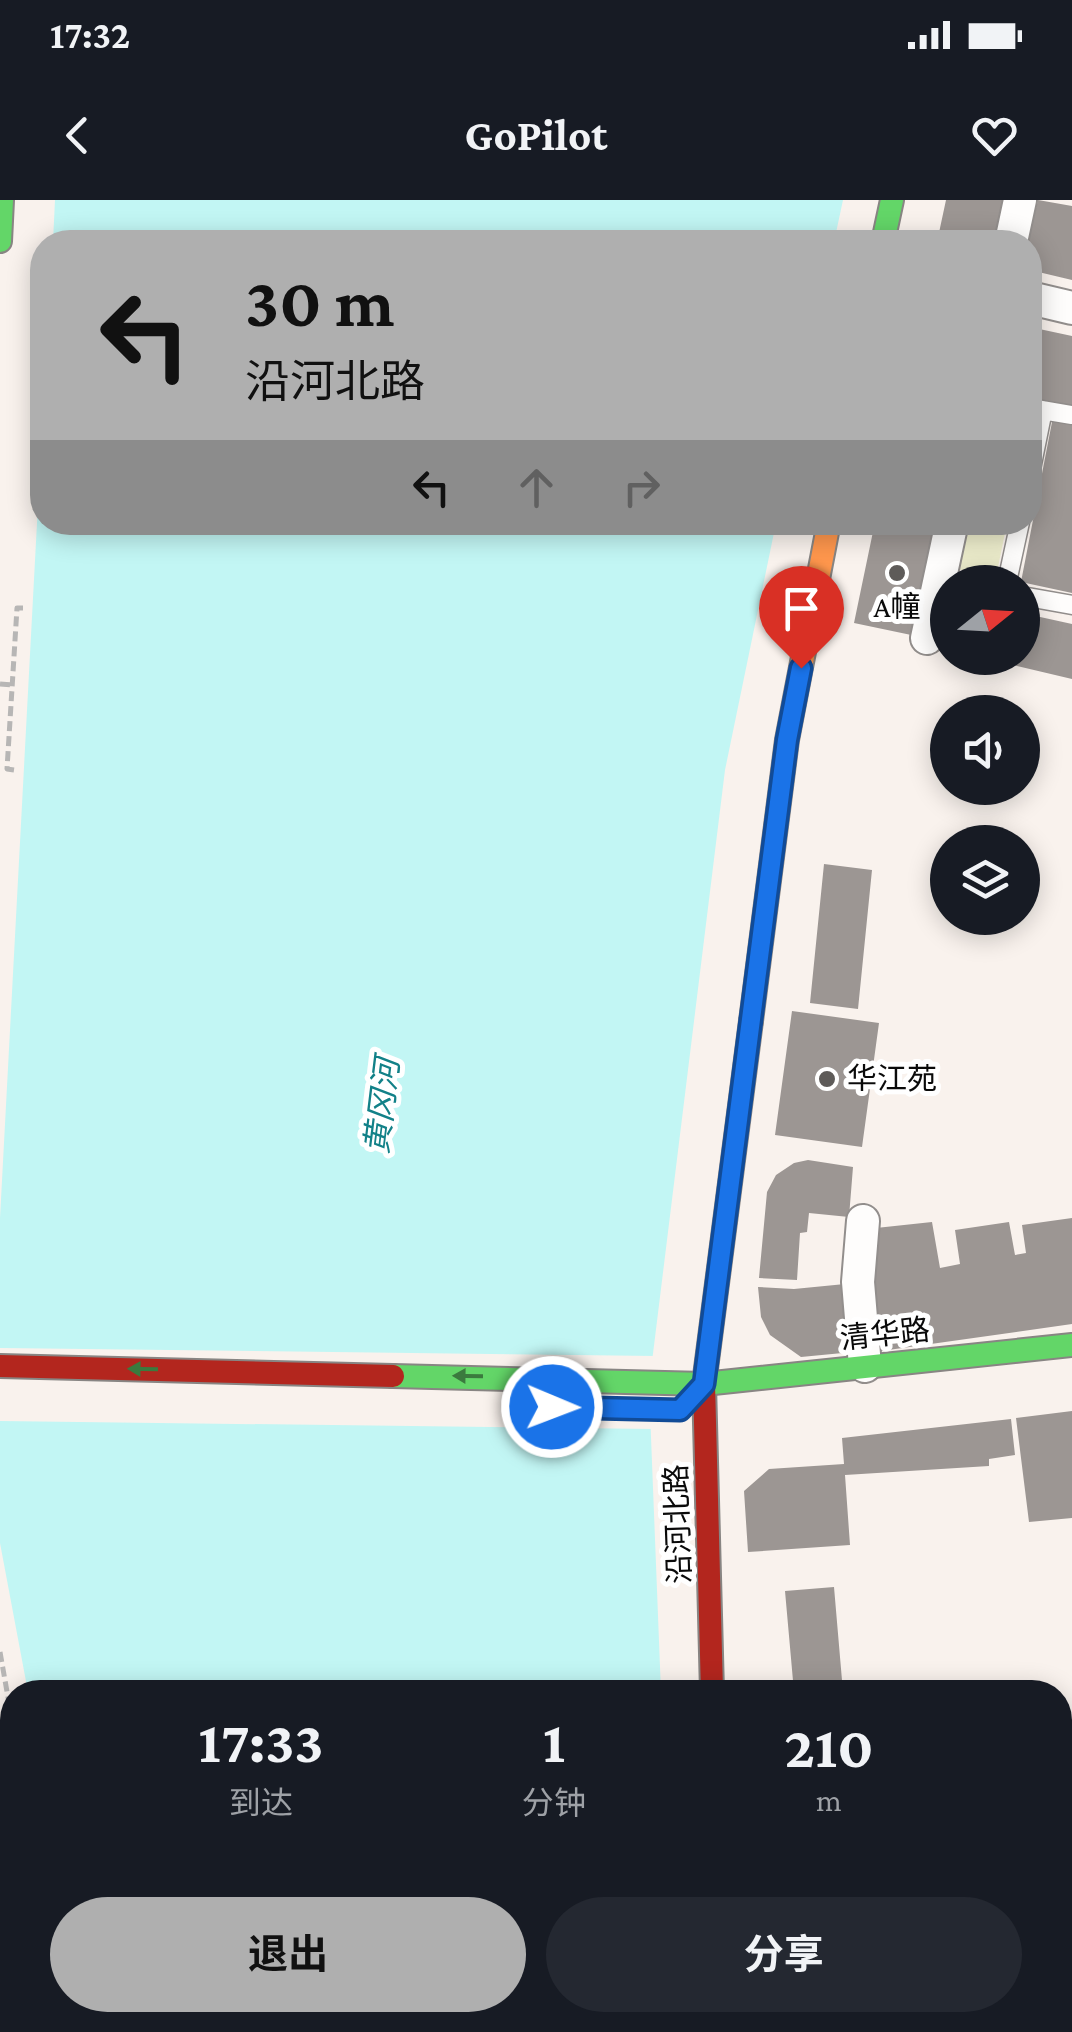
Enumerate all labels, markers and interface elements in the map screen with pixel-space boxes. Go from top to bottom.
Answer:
text: 17:32 [50,14,130,56]
icon: back [50,108,105,163]
icon: heart [967,108,1022,163]
text: GoPilot [464,110,608,160]
text: 30 m [245,263,394,341]
icon: left [80,270,210,400]
text: 沿河北路 [245,357,425,407]
icon: left [404,460,459,515]
icon: ahead [509,460,564,515]
icon: right [614,460,669,515]
marker: A幢 [886,562,908,584]
north arrow [930,565,1040,675]
map controls [930,565,1040,935]
pin [759,566,844,669]
icon: arrive [774,581,829,636]
place label: A幢 [873,590,921,623]
button: sound [930,695,1040,805]
button: layers [930,825,1040,935]
water label: 黄冈河 [358,1050,406,1156]
place label: 华江苑 [847,1062,937,1095]
marker: 华江苑 [816,1068,838,1090]
street label: 清华路 [838,1312,931,1355]
position arrow [500,1355,604,1459]
one-way arrow [127,1361,159,1377]
one-way arrow [452,1368,484,1384]
street label: 沿河北路 [659,1463,696,1585]
text: 17:33 [198,1708,324,1775]
text: 1 [543,1708,565,1775]
text: 210 [784,1713,874,1780]
text: m [816,1782,842,1818]
text: 到达 [229,1785,293,1821]
text: 分钟 [522,1785,586,1821]
button: 退出 [50,1897,526,2012]
button: 分享 [546,1897,1022,2012]

